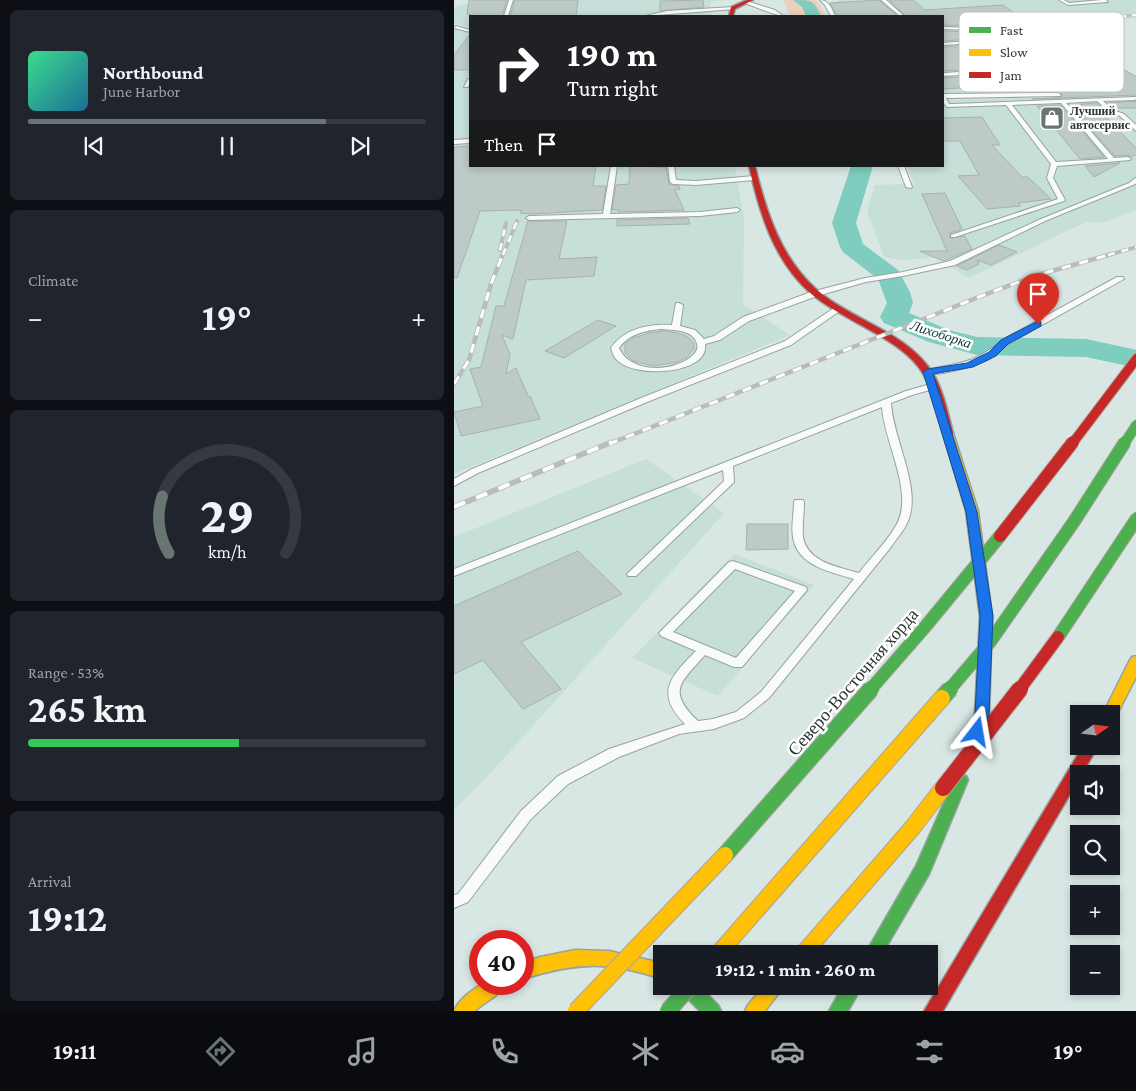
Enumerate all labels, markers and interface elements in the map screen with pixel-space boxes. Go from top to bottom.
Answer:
legend [959,12,1124,92]
text: Fast [1000,22,1024,38]
icon: right [484,35,549,100]
text: 190 m [567,35,657,74]
text: Slow [1000,44,1028,60]
text: Northbound [103,62,203,83]
text: Jam [998,67,1022,83]
text: Turn right [567,76,658,101]
text: June Harbor [103,83,180,100]
place label: Лучший автосервис [1070,104,1131,132]
shop icon: Лучший автосервис [1039,105,1065,131]
icon: arrive [533,130,561,158]
icon: previous [80,132,108,160]
icon: pause [213,132,241,160]
icon: next [346,132,374,160]
text: Then [484,134,523,155]
text: Climate [28,272,78,289]
pin [1017,273,1059,324]
icon: arrive [1024,280,1052,308]
text: 19° [202,296,252,338]
text: − [28,302,43,333]
text: + [411,302,426,333]
water label: Лихоборка [908,316,974,351]
text: 29 [200,485,254,543]
text: km/h [208,542,247,562]
street label: Северо-Восточная хорда [784,604,922,760]
text: Range · 53% [28,664,104,681]
text: 265 km [28,688,146,730]
position arrow [950,705,1002,757]
north arrow [1070,705,1120,755]
map controls [1070,705,1120,995]
button: sound [1070,765,1120,815]
button: search [1070,825,1120,875]
text: Arrival [28,873,72,890]
button: + [1070,885,1120,935]
text: 19:12 [28,897,107,939]
speed limit sign: 40 [469,930,534,995]
button: − [1070,945,1120,995]
text: 19:12 · 1 min · 260 m [716,959,875,980]
icon: directions [203,1034,238,1069]
icon: music [345,1034,380,1069]
icon: phone [487,1034,522,1069]
icon: climate [628,1034,663,1069]
icon: car [770,1034,805,1069]
icon: filters [912,1034,947,1069]
text: 19:11 [53,1039,96,1064]
text: 19° [1054,1039,1083,1064]

